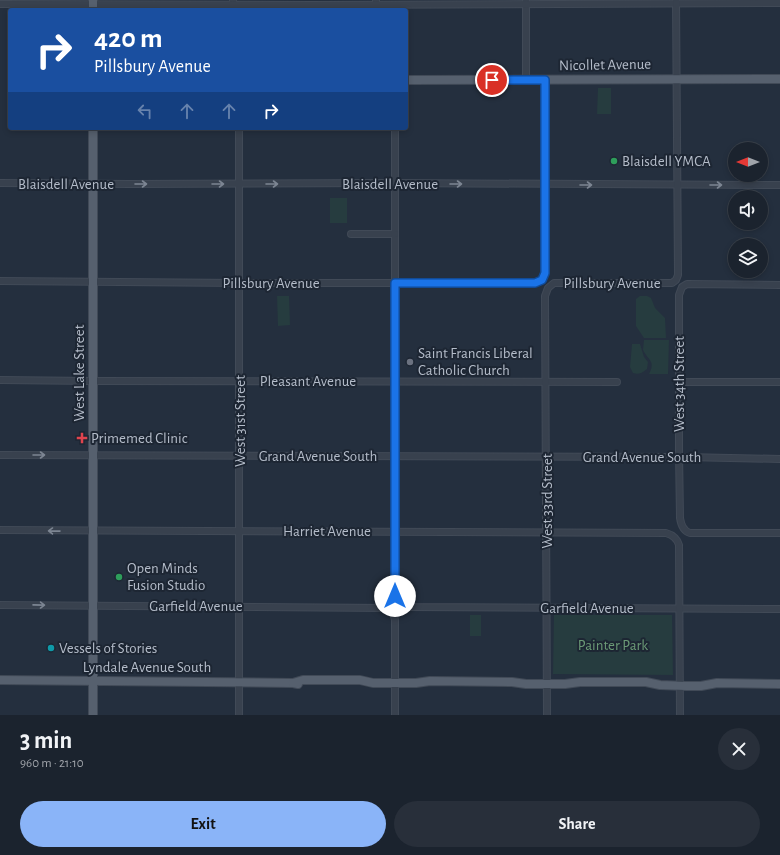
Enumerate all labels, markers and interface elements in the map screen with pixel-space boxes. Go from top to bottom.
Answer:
icon: right [28,24,80,76]
text: 420 m [94,25,163,53]
street label: Nicollet Avenue [559,57,651,73]
text: Pillsbury Avenue [94,58,211,76]
pin [475,63,509,97]
icon: arrive [481,69,503,91]
icon: left [134,100,156,122]
icon: ahead [176,100,198,122]
icon: ahead [218,100,240,122]
icon: right [260,100,282,122]
north arrow [728,142,768,182]
map controls [728,142,768,278]
place label: Blaisdell YMCA [622,154,711,169]
marker: Blaisdell YMCA [609,156,619,166]
street label: Blaisdell Avenue [18,177,114,192]
street label: Blaisdell Avenue [342,177,438,192]
one-way arrow [134,180,147,188]
one-way arrow [211,180,224,188]
one-way arrow [265,180,278,188]
one-way arrow [449,180,462,188]
one-way arrow [579,181,592,189]
one-way arrow [709,181,722,189]
button: sound [728,190,768,230]
button: layers [728,238,768,278]
street label: Pillsbury Avenue [222,276,320,291]
street label: Pillsbury Avenue [563,276,661,291]
street label: West Lake Street [72,324,87,421]
street label: West 34th Street [672,336,687,432]
place label: Saint Francis Liberal Catholic Church [418,346,533,378]
marker: Saint Francis Liberal Catholic Church [405,357,415,367]
street label: Pleasant Avenue [260,374,356,389]
street label: West 31st Street [233,375,248,467]
place label: Primemed Clinic [91,431,188,446]
marker: Primemed Clinic [76,432,88,444]
street label: Grand Avenue South [259,449,377,464]
street label: Grand Avenue South [583,450,701,465]
one-way arrow [32,452,45,459]
street label: West 33rd Street [540,453,555,549]
street label: Harriet Avenue [283,524,371,539]
one-way arrow [48,527,61,535]
place label: Open Minds Fusion Studio [127,561,205,593]
marker: Open Minds Fusion Studio [114,572,124,582]
position arrow [374,575,416,617]
street label: Garfield Avenue [149,599,243,614]
one-way arrow [32,601,45,609]
street label: Garfield Avenue [540,601,634,616]
park label: Painter Park [578,638,648,653]
place label: Vessels of Stories [59,641,157,656]
marker: Vessels of Stories [46,643,56,653]
street label: Lyndale Avenue South [83,660,211,675]
button: close [718,728,760,770]
text: 3 min [20,729,72,753]
text: 960 m · 21:10 [20,757,84,770]
button: Exit [20,801,386,847]
button: Share [394,801,760,847]

